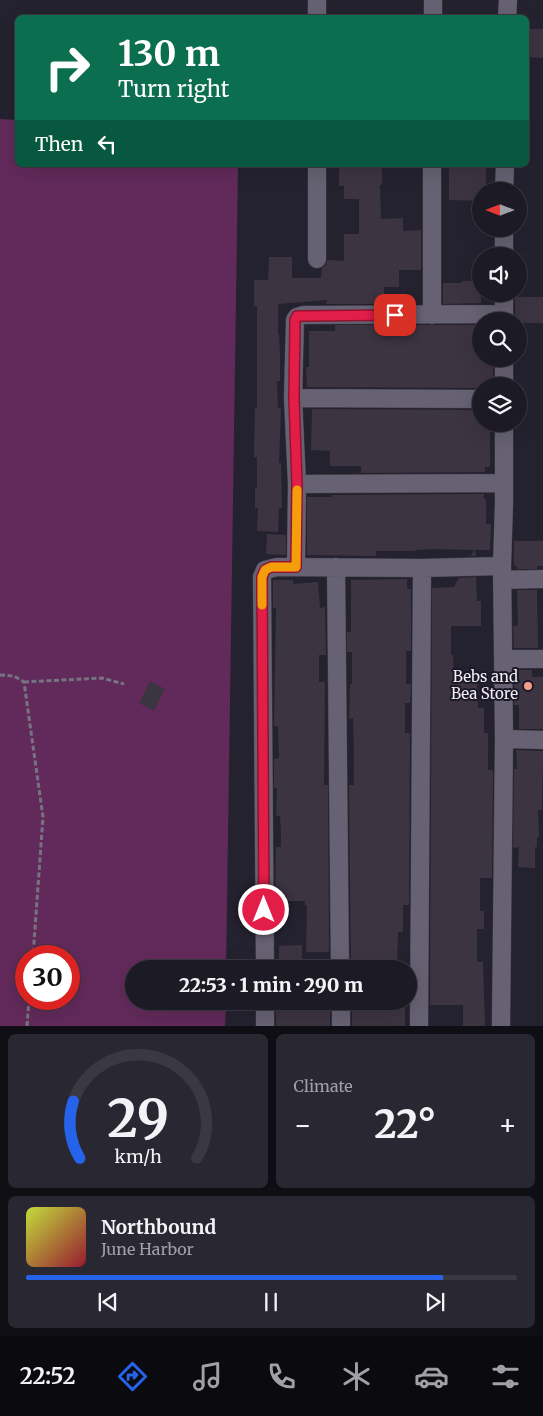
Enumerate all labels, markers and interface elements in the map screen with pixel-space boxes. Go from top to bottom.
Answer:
text: 130 m [118,32,220,76]
icon: right [35,35,100,100]
text: Turn right [118,75,229,103]
icon: left [93,130,121,158]
text: Then [35,132,83,156]
north arrow [472,182,528,238]
map controls [472,182,527,432]
button: sound [472,247,527,302]
pin [374,294,416,336]
icon: arrive [381,301,409,329]
button: search [472,312,527,367]
button: layers [472,377,527,432]
place label: Bebs and Bea Store [451,667,518,703]
marker: Bebs and Bea Store [522,680,534,692]
position arrow [237,883,289,935]
speed limit sign: 30 [15,945,80,1010]
text: 22:53 · 1 min · 290 m [179,973,363,997]
text: Climate [294,1076,353,1096]
text: 29 [107,1086,169,1151]
text: 22° [374,1101,436,1148]
text: − [294,1107,312,1143]
text: + [498,1107,517,1143]
text: km/h [114,1145,162,1168]
text: Northbound [101,1215,216,1239]
text: June Harbor [101,1239,194,1259]
icon: previous [94,1288,122,1316]
icon: pause [257,1288,285,1316]
icon: next [421,1288,449,1316]
icon: directions [115,1359,150,1394]
icon: music [190,1359,225,1394]
icon: phone [264,1359,299,1394]
icon: climate [339,1359,374,1394]
icon: car [414,1359,449,1394]
icon: filters [488,1359,523,1394]
text: 22:52 [20,1362,76,1390]

